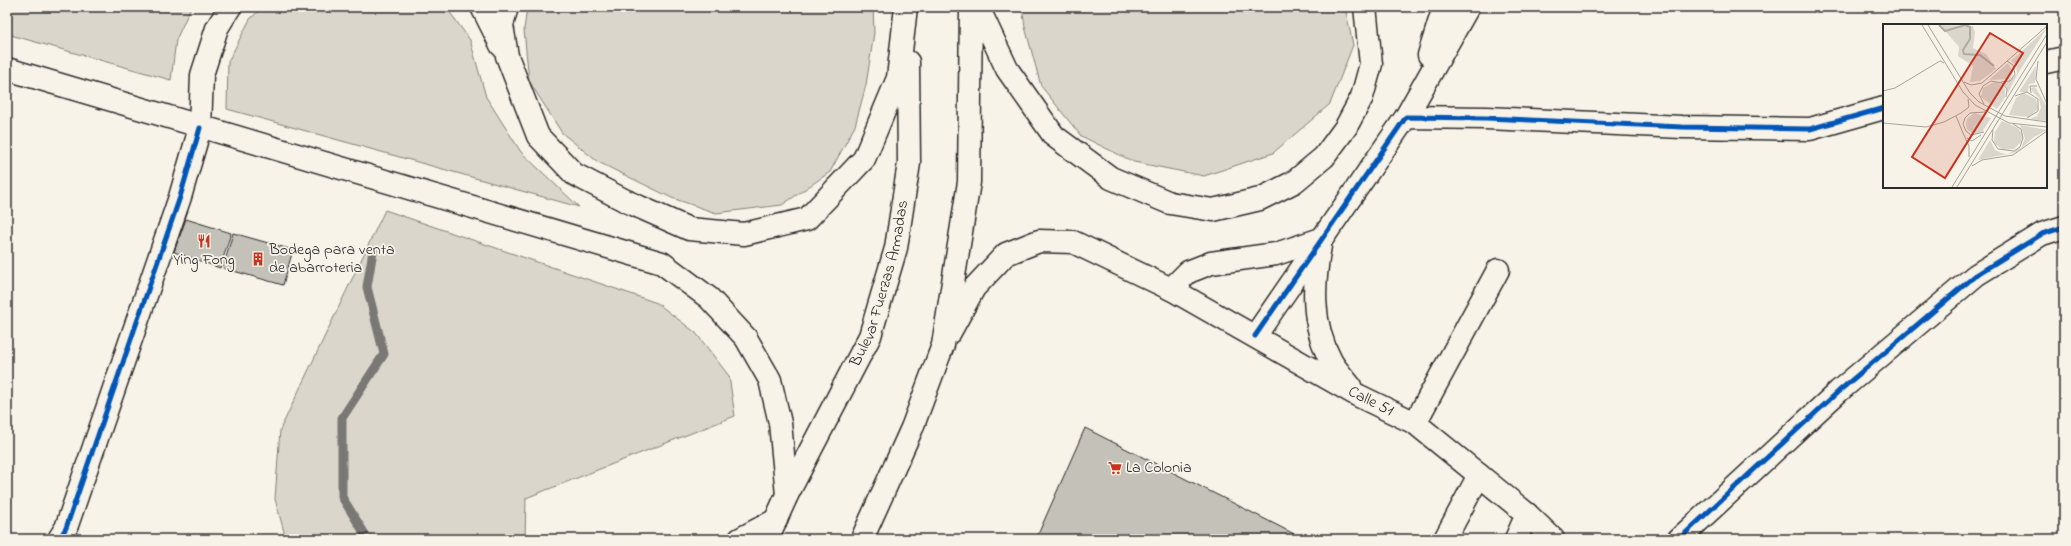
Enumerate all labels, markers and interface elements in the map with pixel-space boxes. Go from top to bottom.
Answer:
inset map [1883,24,2047,188]
street label: Bulevar Fuerzas Armadas [843,199,915,372]
restaurant icon: Ying Fong [196,233,212,249]
place label: Bodega para venta de abarroteria [268,238,395,280]
place label: Ying Fong [173,248,235,272]
building icon: Bodega para venta de abarroteria [250,251,266,267]
street label: Calle 51 [1343,380,1398,423]
place label: La Colonia [1126,456,1192,480]
supermarket icon: La Colonia [1107,460,1123,476]

